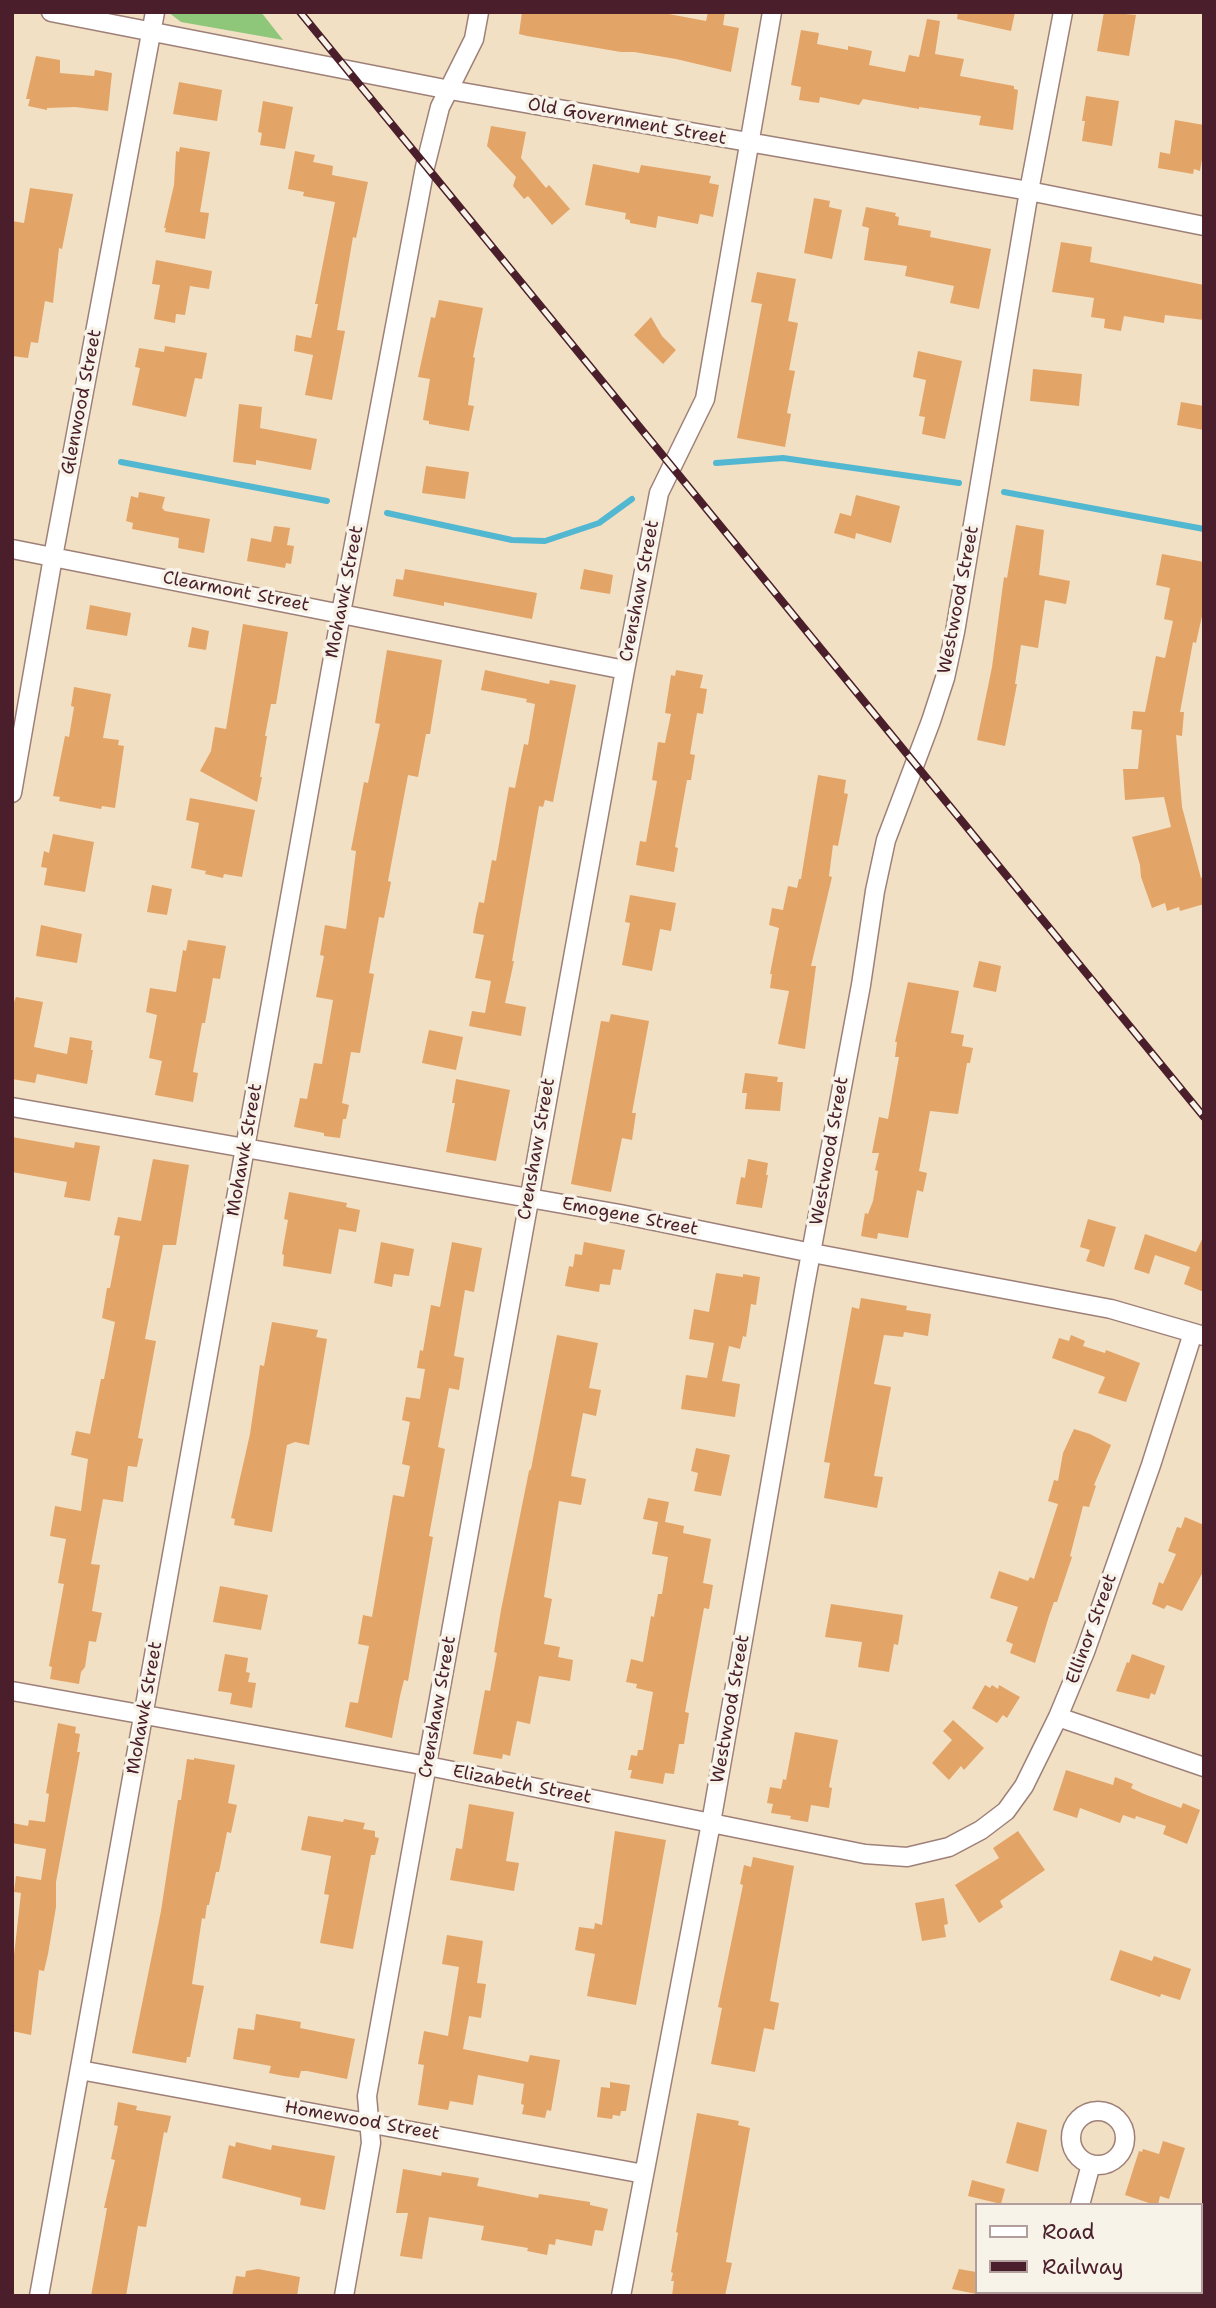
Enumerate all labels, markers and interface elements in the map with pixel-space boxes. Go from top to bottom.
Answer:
street label: Old Government Street [526,94,728,150]
street label: Glenwood Street [57,328,107,476]
street label: Crenshaw Street [616,518,664,664]
street label: Mohawk Street [322,524,368,660]
street label: Westwood Street [934,524,984,676]
street label: Clearmont Street [161,567,311,617]
street label: Westwood Street [806,1075,854,1227]
street label: Crenshaw Street [514,1076,560,1222]
street label: Mohawk Street [223,1082,267,1218]
street label: Emogene Street [560,1193,700,1241]
street label: Ellinor Street [1062,1571,1122,1687]
street label: Westwood Street [707,1633,755,1785]
street label: Crenshaw Street [415,1634,461,1780]
street label: Mohawk Street [123,1640,167,1776]
street label: Elizabeth Street [451,1761,593,1809]
street label: Homewood Street [283,2097,441,2145]
legend [974,2203,1202,2294]
text: Road [1042,2218,1095,2246]
text: Railway [1042,2253,1124,2281]

